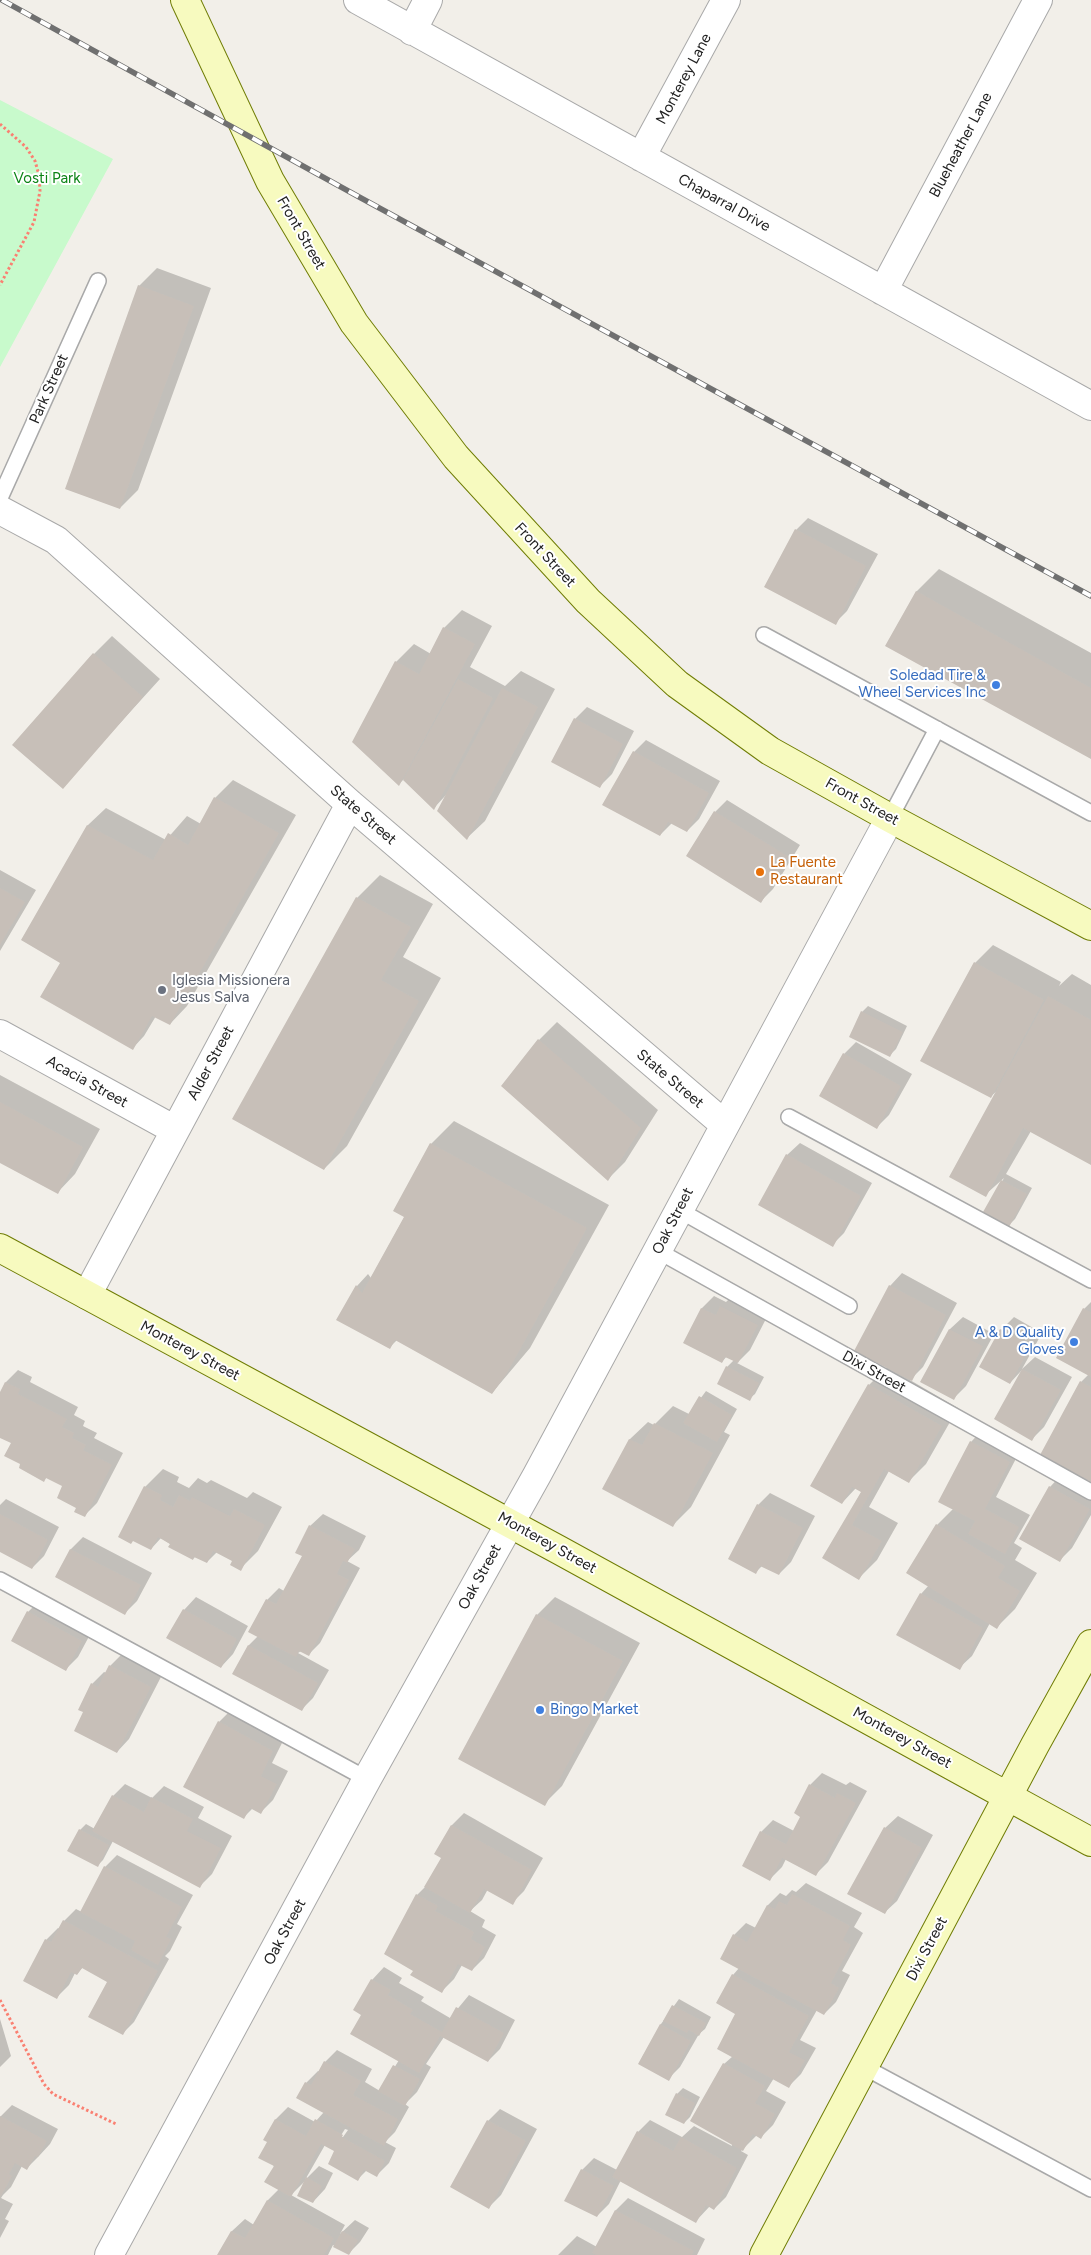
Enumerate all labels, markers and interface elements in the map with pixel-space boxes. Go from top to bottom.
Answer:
street label: Monterey Lane [653,31,715,127]
street label: Blueheather Lane [926,89,996,201]
park label: Vosti Park [14,170,80,188]
street label: Chaparral Drive [675,170,773,236]
street label: Front Street [273,193,329,273]
street label: Park Street [26,351,72,427]
street label: Front Street [511,519,579,591]
place label: Soledad Tire & Wheel Services Inc [859,667,986,702]
marker: Soledad Tire & Wheel Services Inc [990,679,1002,691]
street label: Front Street [822,774,902,830]
street label: State Street [326,781,400,849]
place label: La Fuente Restaurant [770,854,843,889]
marker: La Fuente Restaurant [754,866,766,878]
place label: Iglesia Missionera Jesus Salva [172,972,290,1007]
marker: Iglesia Missionera Jesus Salva [156,984,168,996]
street label: Alder Street [184,1023,238,1103]
street label: State Street [633,1046,707,1112]
street label: Acacia Street [43,1052,131,1112]
street label: Oak Street [649,1185,697,1257]
street label: Monterey Street [137,1317,243,1385]
place label: A & D Quality Gloves [975,1324,1064,1359]
marker: A & D Quality Gloves [1068,1336,1080,1348]
street label: Dixi Street [839,1347,909,1397]
street label: Monterey Street [494,1508,600,1578]
street label: Oak Street [455,1541,505,1613]
place label: Bingo Market [550,1701,639,1719]
street label: Monterey Street [849,1703,955,1773]
marker: Bingo Market [534,1704,546,1716]
street label: Oak Street [260,1896,310,1968]
street label: Dixi Street [903,1914,951,1984]

